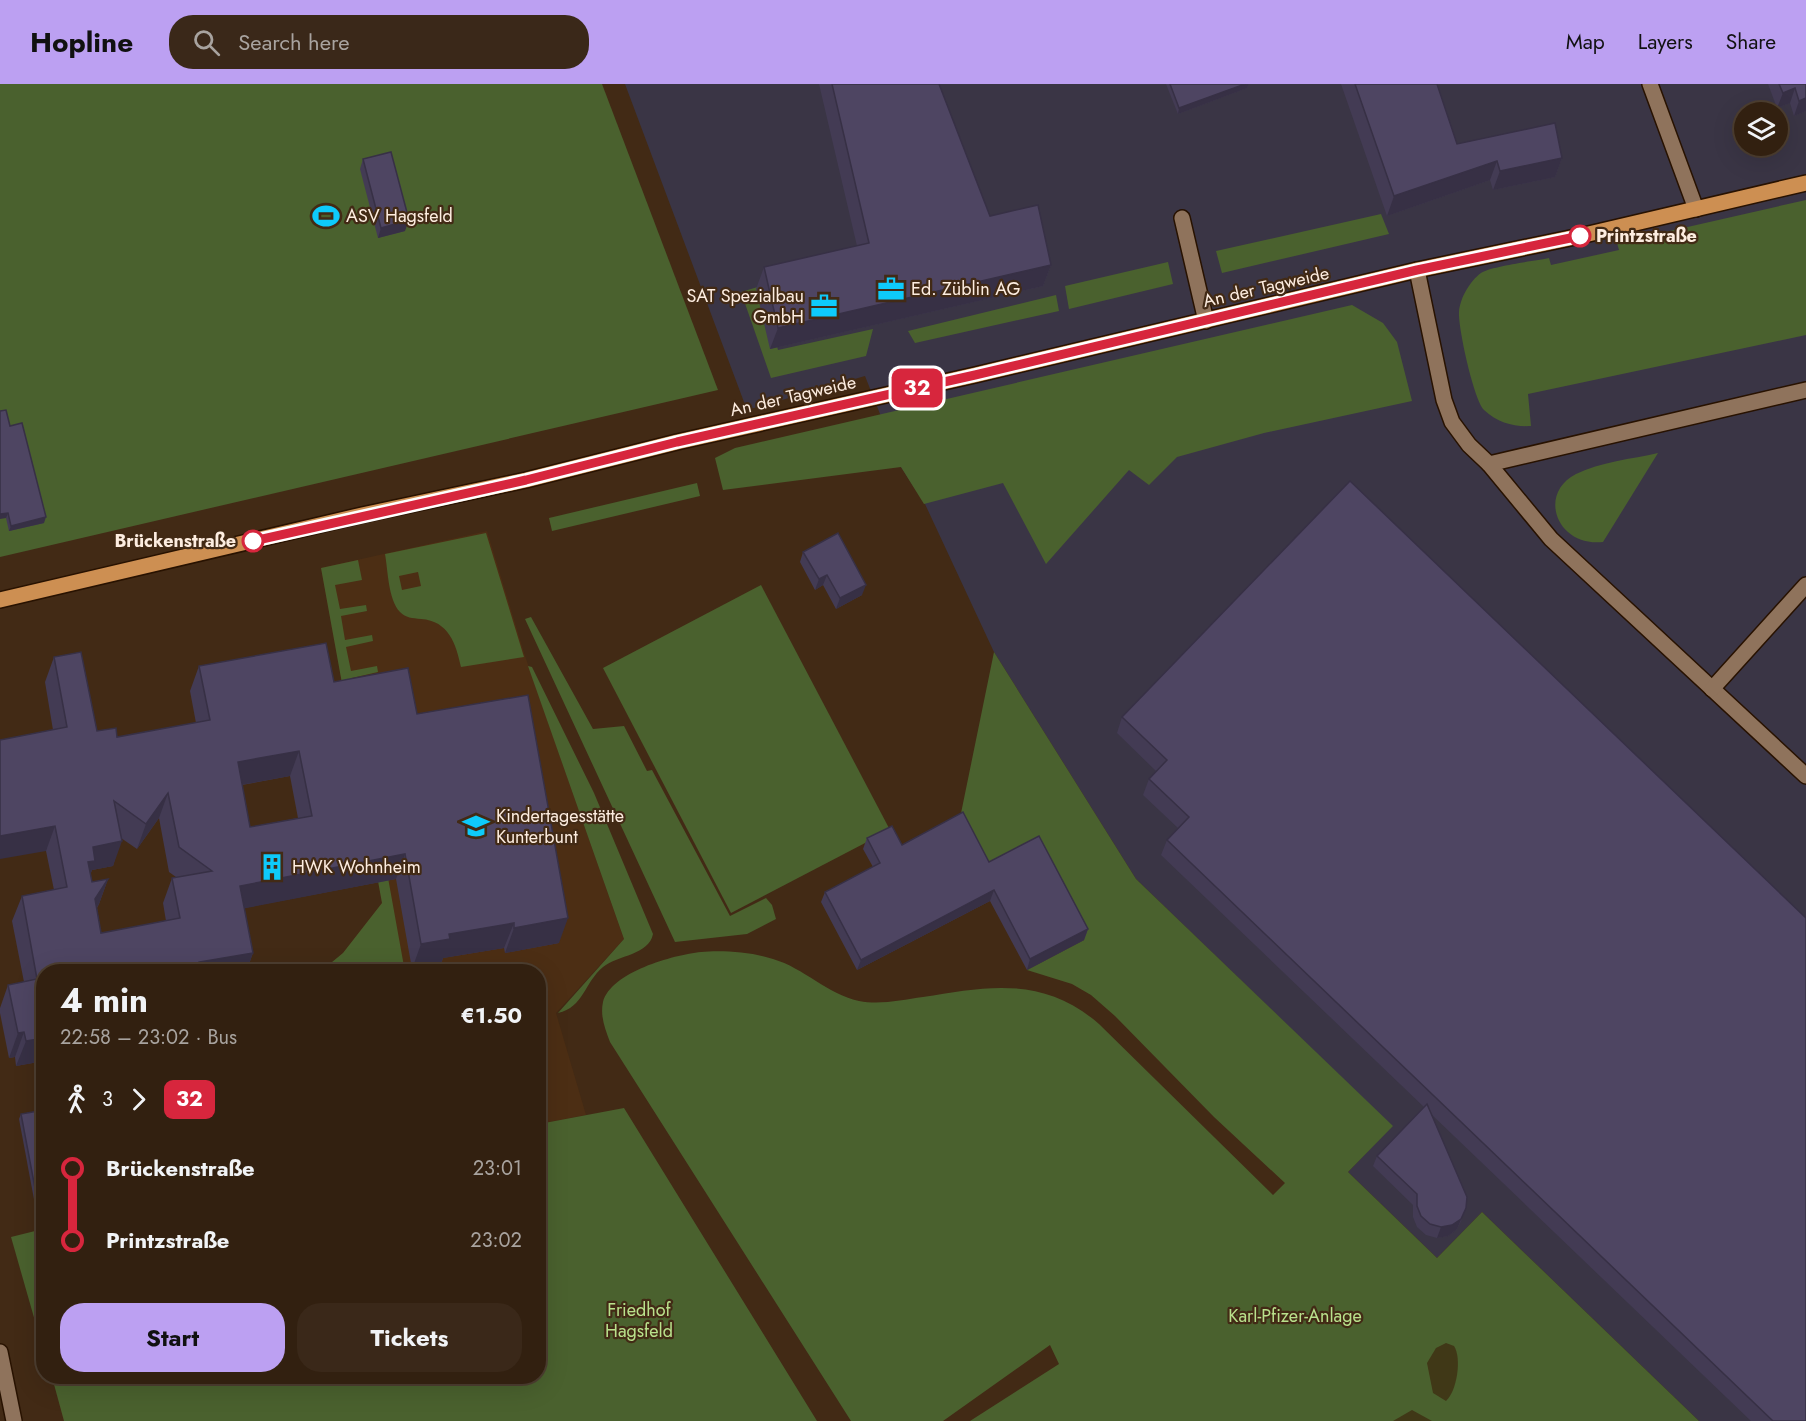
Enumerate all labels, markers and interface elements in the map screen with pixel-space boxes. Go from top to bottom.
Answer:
search box [169,15,589,69]
text: Hopline [30,22,133,63]
icon: search [190,26,223,59]
text: Search here [238,26,350,58]
text: Map [1566,27,1605,57]
text: Layers [1638,27,1693,57]
text: Share [1726,27,1776,57]
map controls [1734,102,1788,156]
button: layers [1734,102,1788,156]
sports icon: ASV Hagsfeld [311,201,341,231]
place label: ASV Hagsfeld [346,203,453,229]
place label: Printzstraße [1596,223,1697,249]
marker: Printzstraße [1569,225,1591,247]
street label: An der Tagweide [1200,260,1332,314]
office icon: Ed. Züblin AG [876,274,906,304]
place label: Ed. Züblin AG [911,276,1020,302]
place label: SAT Spezialbau GmbH [686,283,804,330]
office icon: SAT Spezialbau GmbH [809,291,839,321]
line badge: 32 [890,368,944,408]
street label: An der Tagweide [727,369,859,423]
text: 32 [904,373,930,403]
place label: Brückenstraße [114,528,236,554]
marker: Brückenstraße [242,530,264,552]
place label: Kindertagesstätte Kunterbunt [496,803,624,850]
school or university icon: Kindertagesstätte Kunterbunt [461,811,491,841]
building icon: HWK Wohnheim [257,852,287,882]
place label: HWK Wohnheim [292,854,421,880]
text: 4 min [60,977,148,1024]
text: €1.50 [461,999,522,1031]
text: 22:58 – 23:02 · Bus [60,1023,237,1052]
icon: walk [60,1083,93,1116]
icon: forward [122,1083,155,1116]
text: 32 [176,1084,203,1114]
text: 3 [102,1085,113,1114]
text: Brückenstraße [106,1152,255,1184]
text: 23:01 [473,1154,522,1183]
text: Printzstraße [106,1224,229,1256]
text: 23:02 [470,1226,522,1255]
park label: Friedhof Hagsfeld [605,1297,673,1344]
button: Start [60,1303,285,1372]
button: Tickets [297,1303,522,1372]
park label: Karl-Pfizer-Anlage [1228,1303,1362,1329]

